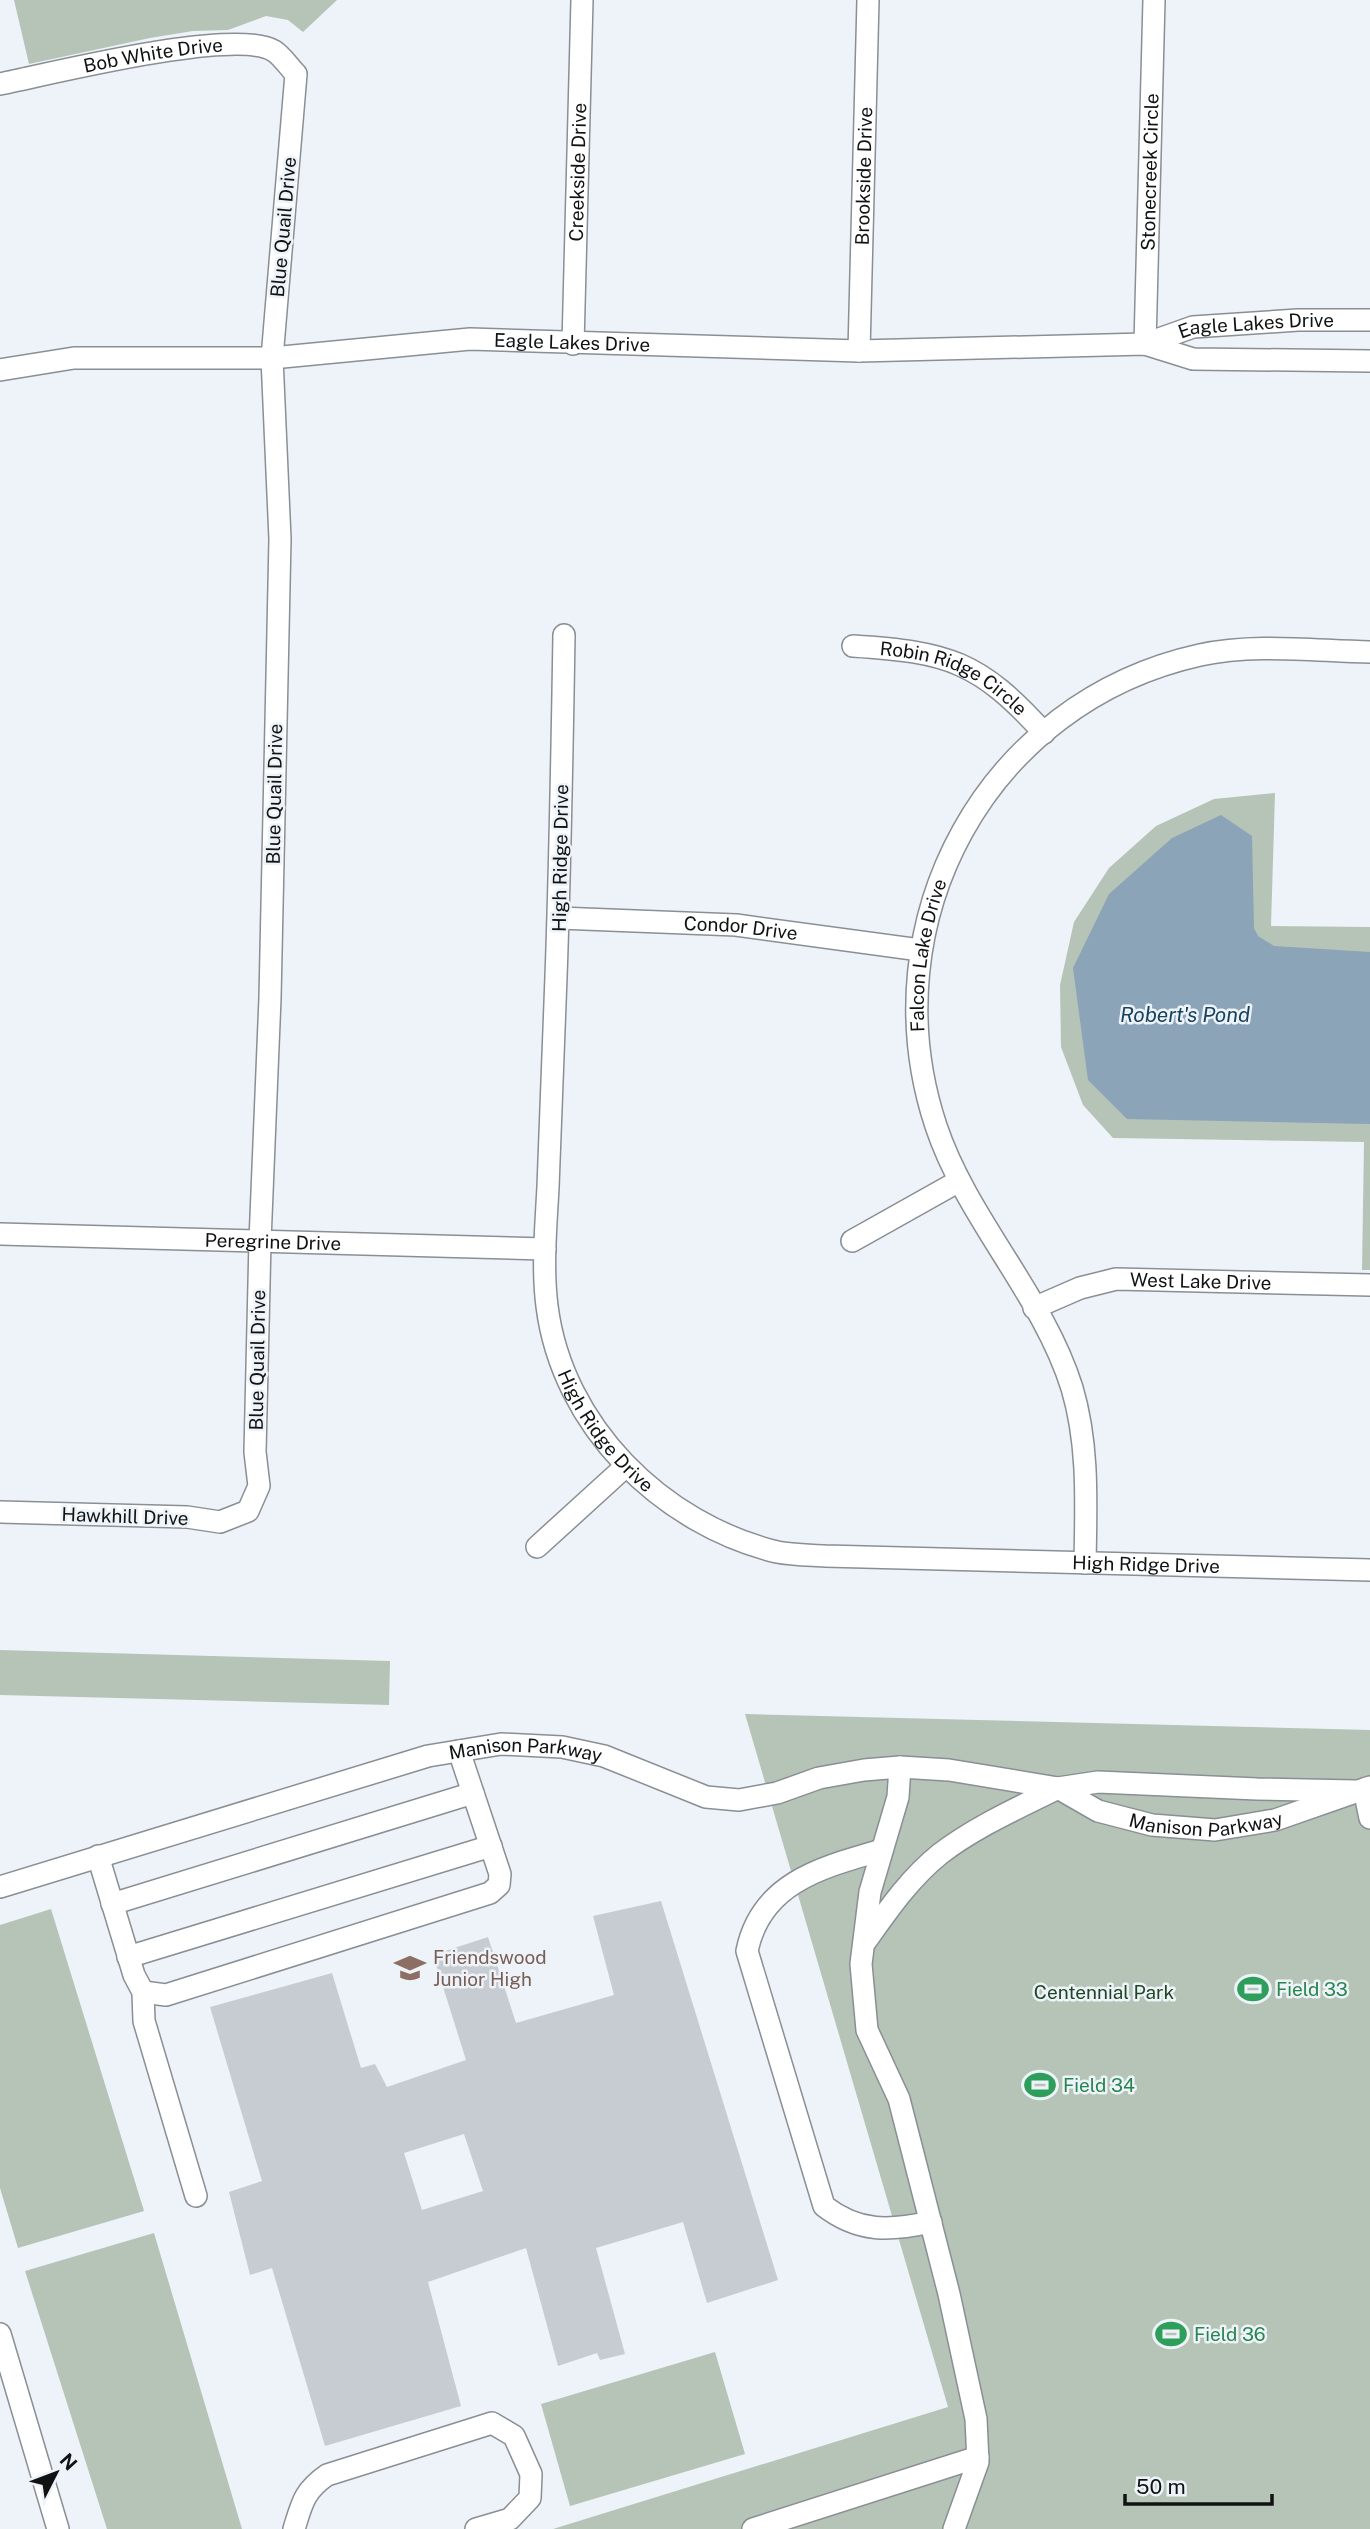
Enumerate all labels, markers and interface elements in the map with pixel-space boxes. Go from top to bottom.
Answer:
street label: Bob White Drive [81,34,224,77]
street label: Stonecreek Circle [1136,93,1163,251]
street label: Creekside Drive [565,102,590,242]
street label: Brookside Drive [851,107,876,246]
street label: Blue Quail Drive [266,156,300,298]
street label: Eagle Lakes Drive [1175,309,1334,342]
street label: Eagle Lakes Drive [494,329,651,356]
street label: Robin Ridge Circle [879,637,1032,720]
street label: Blue Quail Drive [262,723,286,865]
street label: High Ridge Drive [548,784,572,932]
street label: Falcon Lake Drive [906,875,951,1033]
street label: Condor Drive [683,912,799,944]
water label: Robert's Pond [1120,1002,1250,1027]
street label: Peregrine Drive [204,1229,341,1254]
street label: West Lake Drive [1130,1268,1272,1294]
street label: Blue Quail Drive [245,1289,269,1431]
street label: High Ridge Drive [554,1366,658,1496]
street label: Hawkhill Drive [61,1503,189,1529]
street label: High Ridge Drive [1072,1551,1220,1577]
street label: Manison Parkway [447,1733,604,1766]
street label: Manison Parkway [1127,1807,1286,1841]
place label: Friendswood Junior High [433,1946,547,1990]
school or university icon: Friendswood Junior High [393,1951,427,1985]
sports icon: Field 33 [1236,1972,1270,2006]
place label: Field 33 [1276,1978,1348,2000]
park label: Centennial Park [1034,1981,1174,2003]
sports icon: Field 34 [1023,2068,1057,2102]
place label: Field 34 [1063,2074,1135,2096]
sports icon: Field 36 [1154,2317,1188,2351]
place label: Field 36 [1194,2323,1266,2345]
north arrow [21,2438,91,2508]
text: N [55,2449,82,2475]
scale bar [1125,2462,1272,2506]
text: 50 m [1136,2474,1186,2499]

